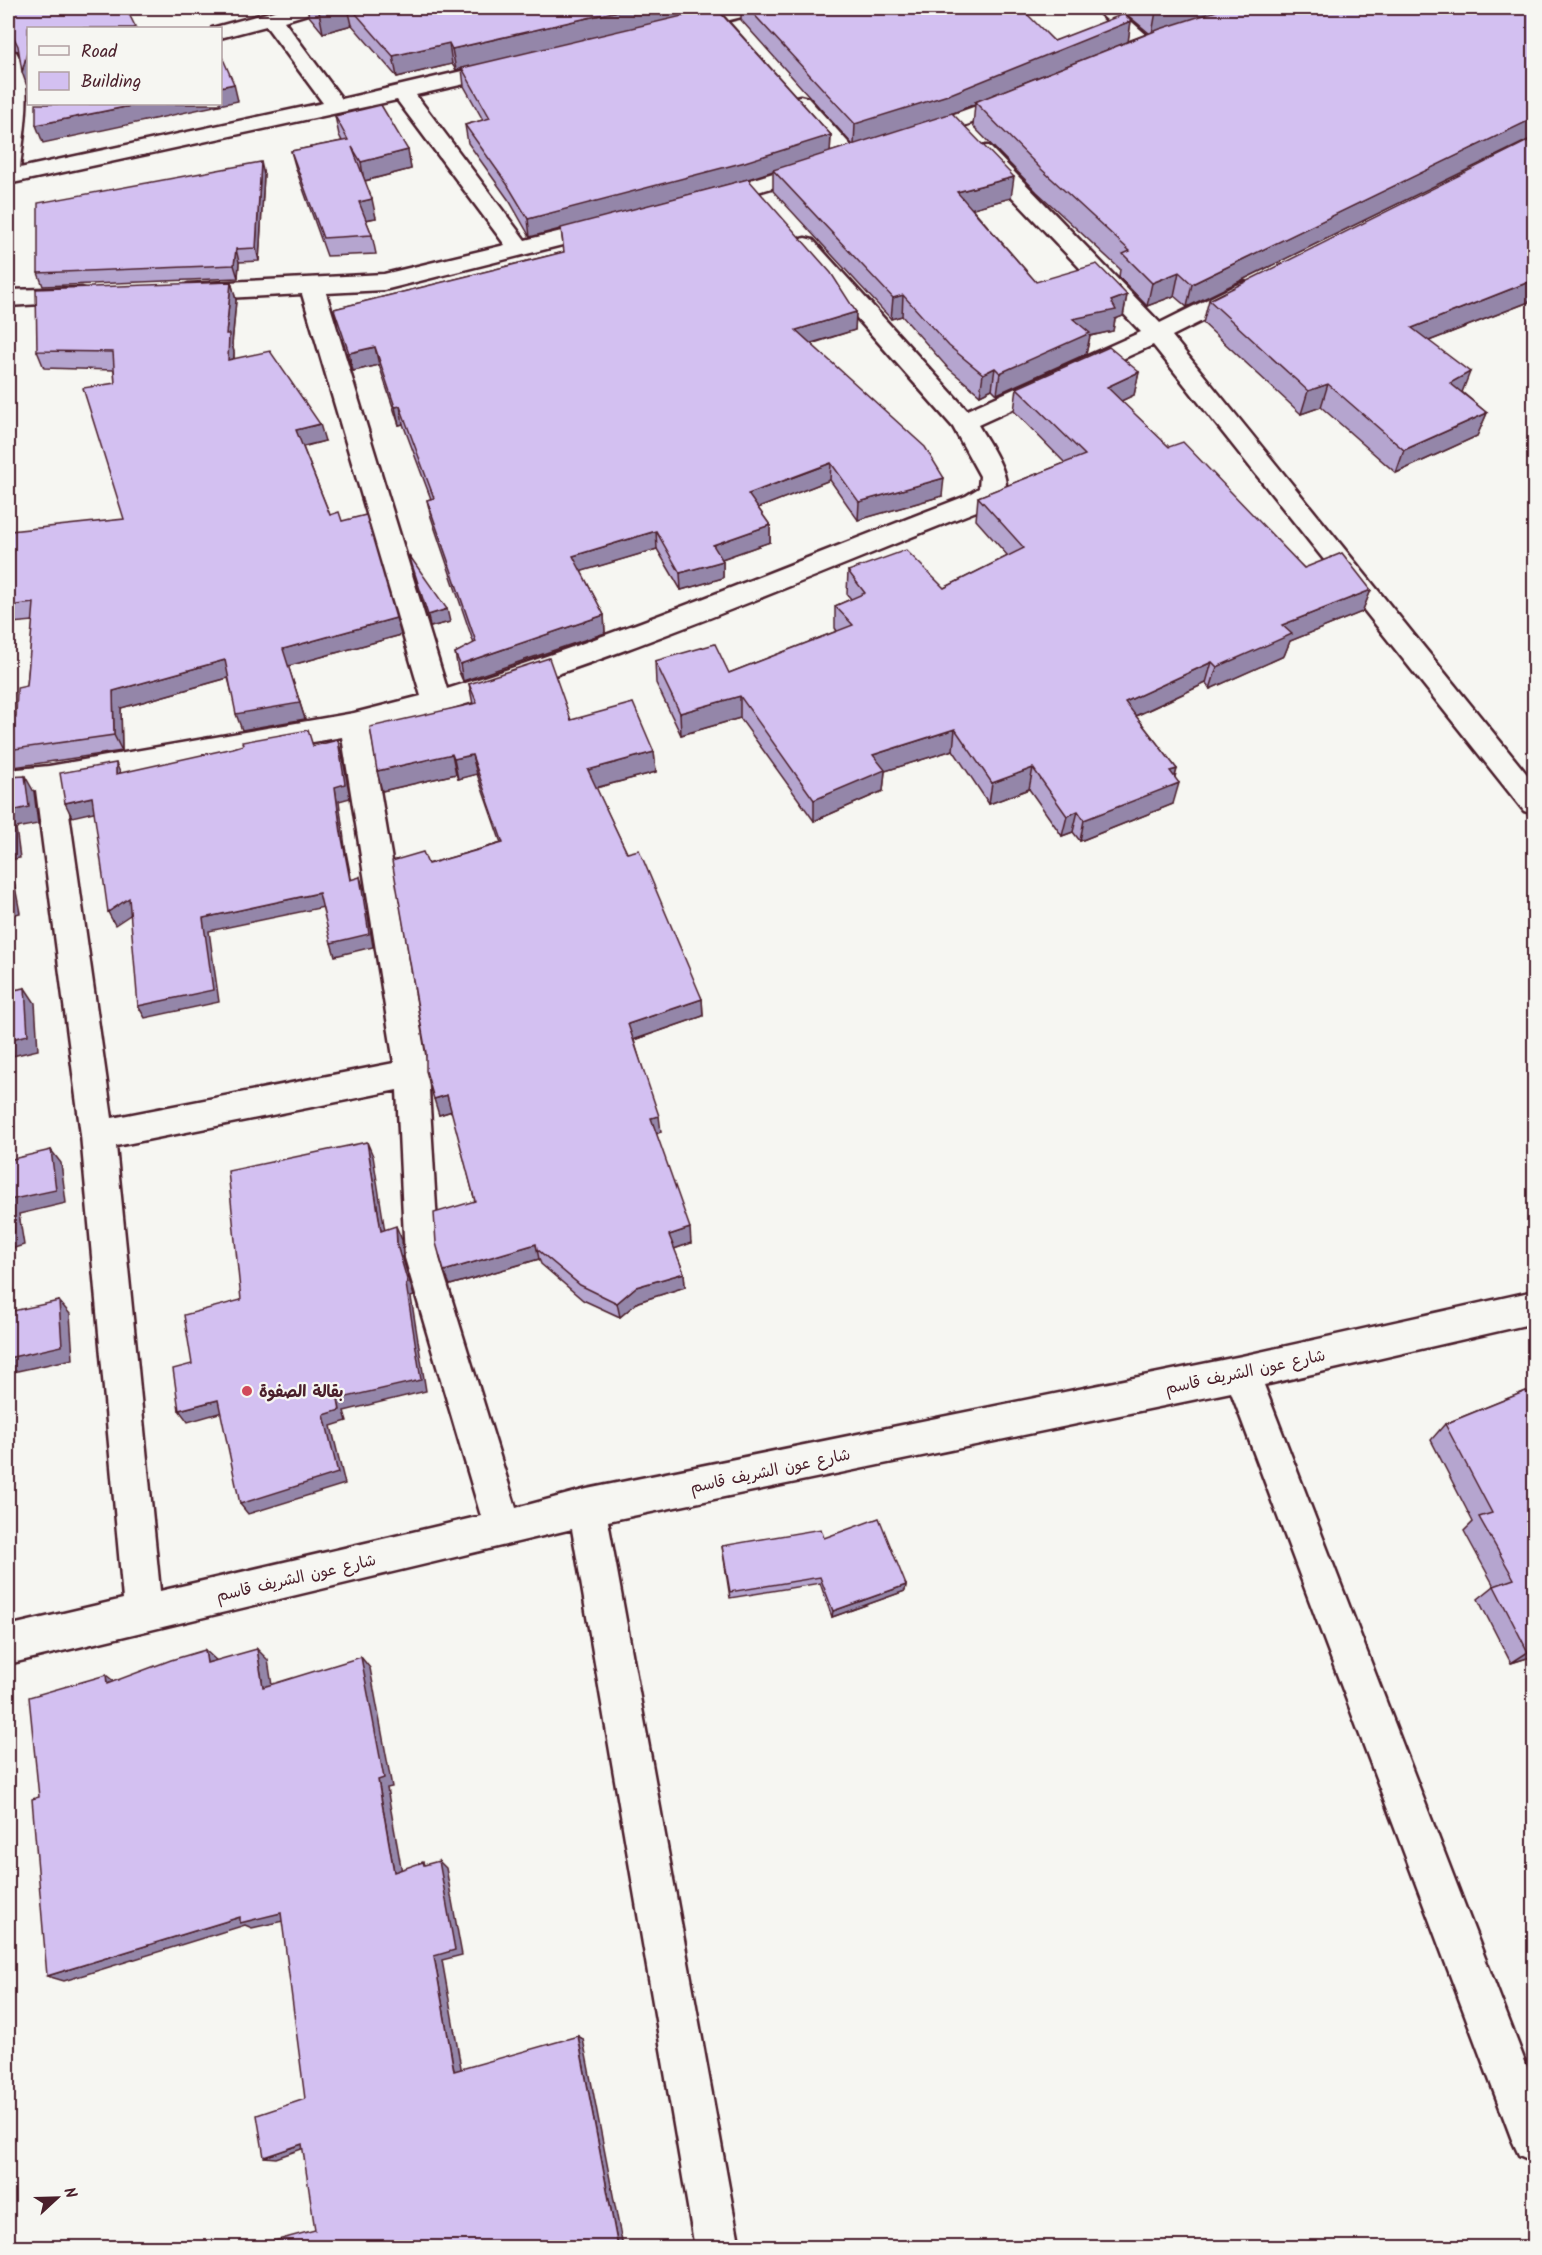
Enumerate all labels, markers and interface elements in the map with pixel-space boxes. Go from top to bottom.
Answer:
legend [27,27,222,105]
text: Road [81,38,118,67]
text: Building [81,68,141,97]
street label: شارع عون الشريف قاسم [1163,1343,1328,1402]
place label: بقالة الصفوة [259,1380,344,1405]
marker: بقالة الصفوة [240,1384,254,1398]
street label: شارع عون الشريف قاسم [688,1442,853,1501]
street label: شارع عون الشريف قاسم [214,1548,379,1609]
north arrow [27,2168,87,2228]
text: N [56,2184,83,2202]

